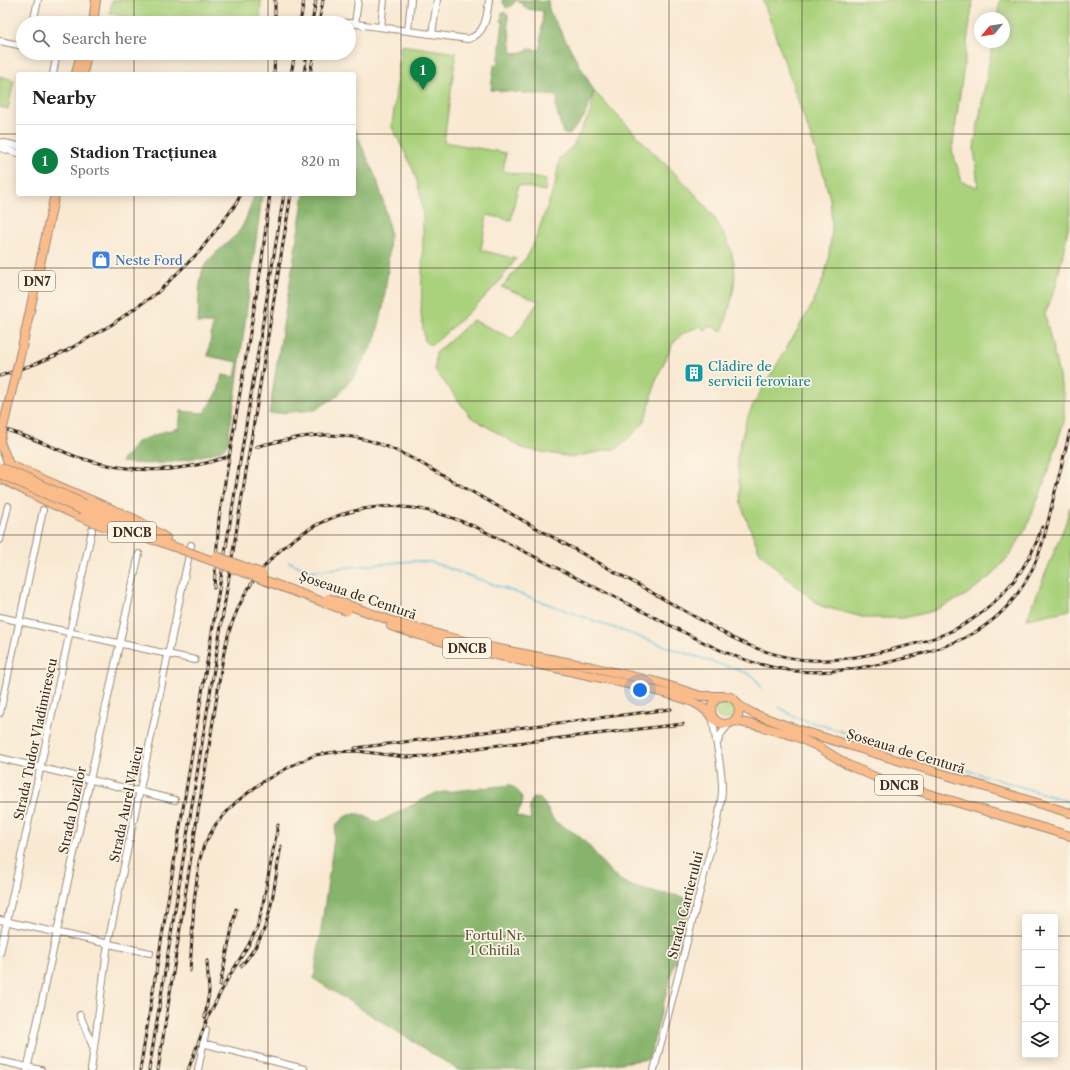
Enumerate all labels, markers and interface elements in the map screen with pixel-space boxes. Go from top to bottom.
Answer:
north arrow [974,12,1010,48]
search box [16,16,356,60]
icon: search [30,27,52,49]
text: Search here [62,29,147,48]
pin: 1 [410,57,436,90]
text: Nearby [32,88,96,108]
text: Stadion Tracțiunea [70,143,217,162]
text: 1 [42,153,48,169]
text: 820 m [301,153,340,169]
text: Sports [70,162,109,178]
shop icon: Neste Ford [90,249,112,271]
place label: Neste Ford [115,252,183,268]
road number: DN7 [19,271,55,291]
place label: Clădire de servicii feroviare [708,358,811,389]
building icon: Clădire de servicii feroviare [683,362,705,384]
road number: DNCB [108,522,156,542]
street label: Șoseaua de Centură [297,567,419,624]
road number: DNCB [443,638,491,658]
street label: Strada Tudor Vladimirescu [10,657,60,821]
your location [630,680,650,700]
street label: Șoseaua de Centură [845,725,967,778]
street label: Strada Aurel Vlaicu [106,744,146,864]
street label: Strada Duzilor [55,764,89,855]
road number: DNCB [875,775,923,795]
street label: Strada Cartierului [664,850,706,960]
map controls [1022,914,1058,1058]
button: + [1022,914,1058,950]
park label: Fortul Nr. 1 Chitila [465,927,525,958]
button: − [1022,950,1058,986]
button: locate [1022,986,1058,1022]
button: layers [1022,1022,1058,1058]

